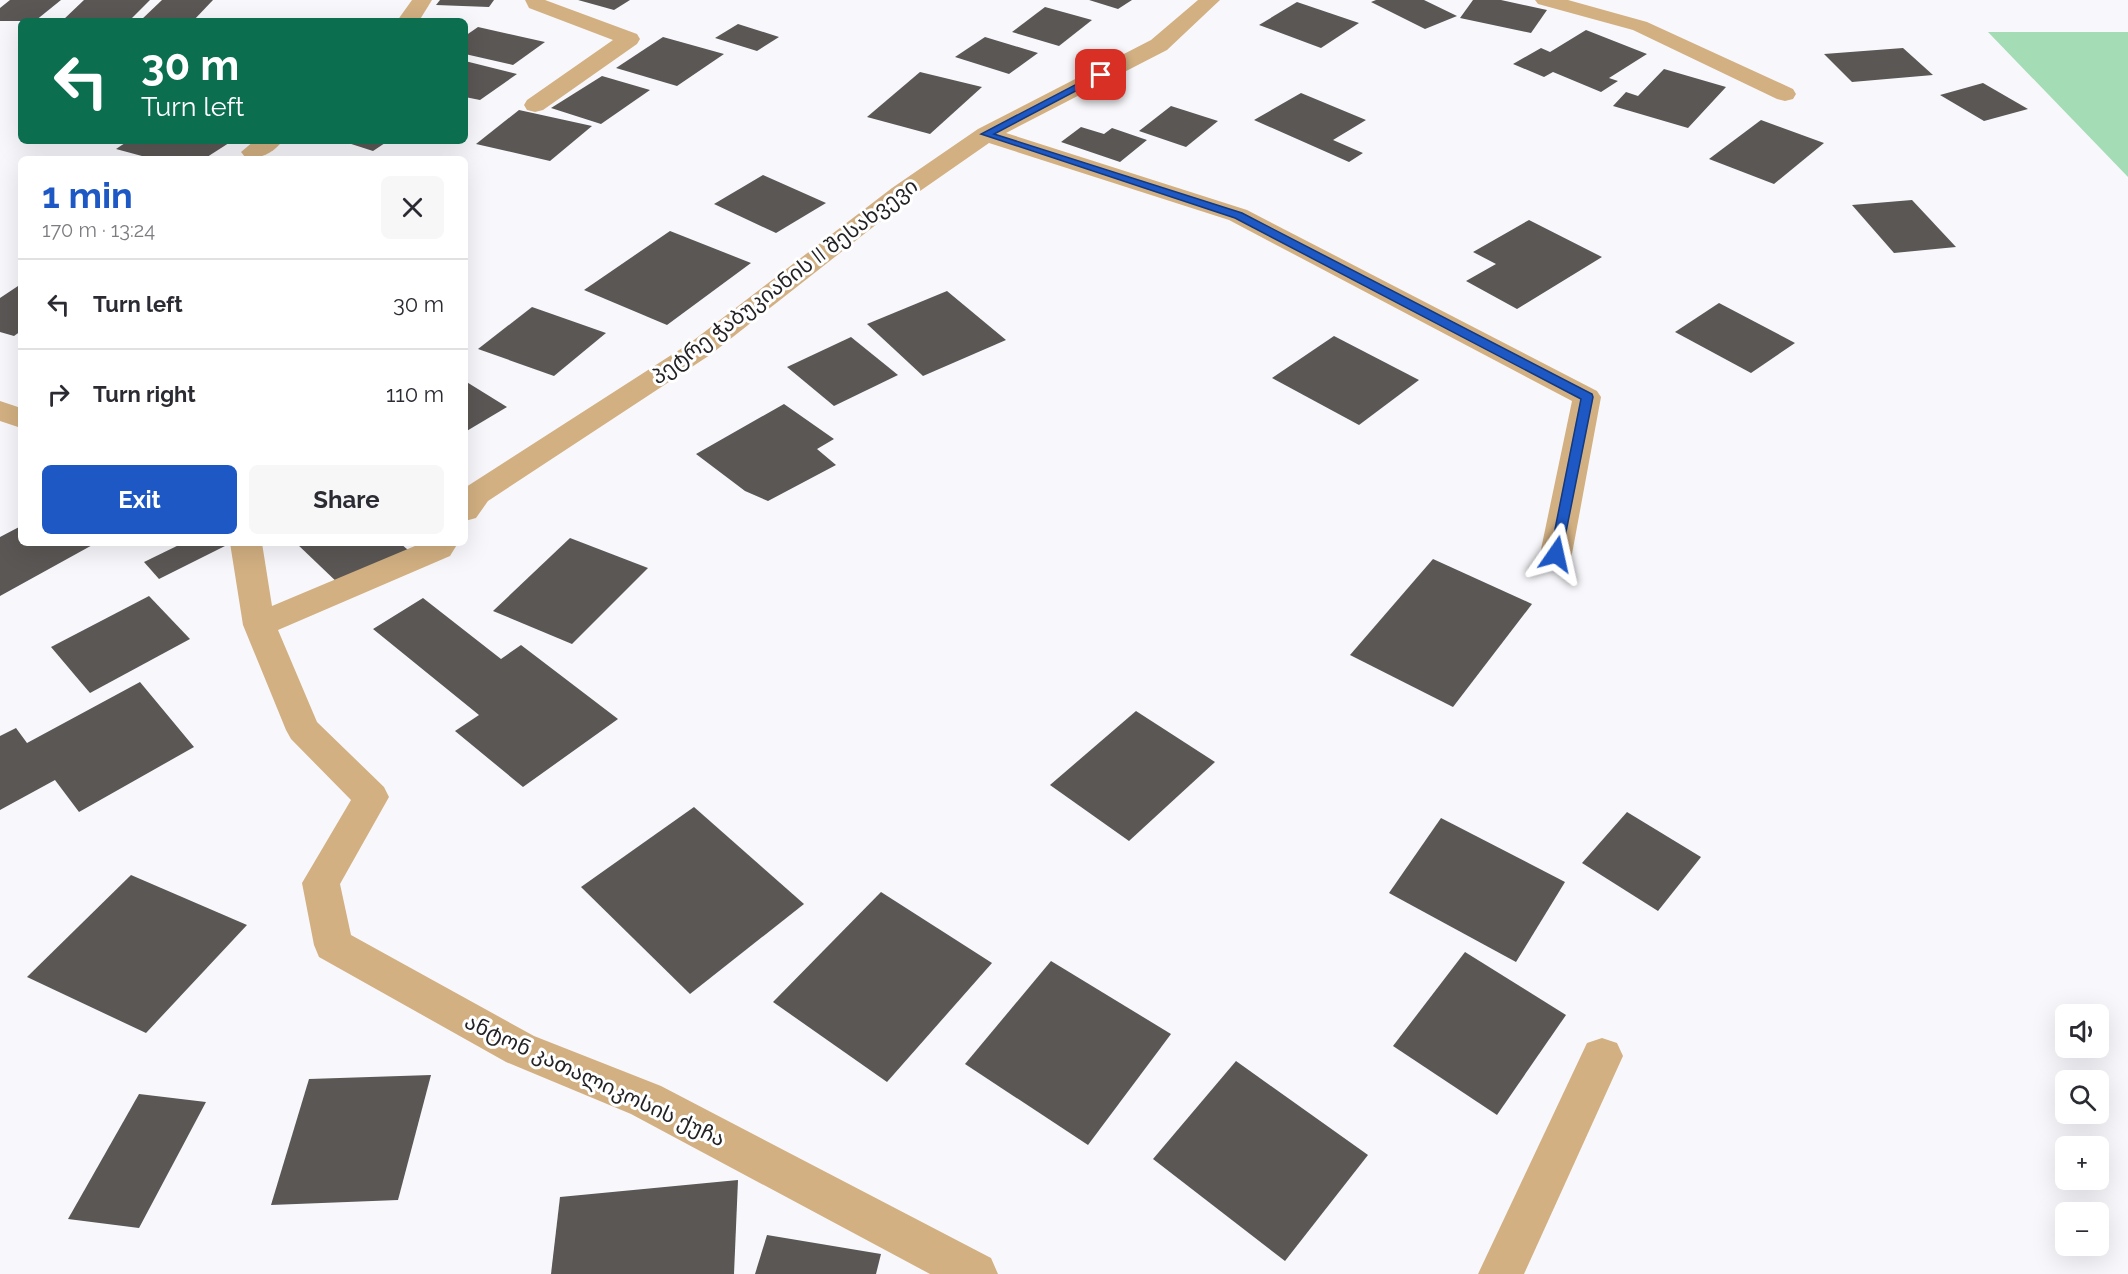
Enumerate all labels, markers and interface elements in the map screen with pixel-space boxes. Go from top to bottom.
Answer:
text: 30 m [141,41,239,90]
icon: left [42,42,120,120]
pin [1075,49,1126,100]
icon: arrive [1084,58,1117,91]
text: Turn left [141,91,244,122]
street label: პეტრე ჭაბუკიანის II შესახვევი [646,173,922,389]
text: 1 min [42,174,133,216]
button: close [381,176,444,239]
text: 170 m · 13:24 [42,218,155,242]
icon: left [42,288,75,321]
text: Turn left [93,291,183,317]
text: 30 m [393,291,444,317]
icon: right [42,378,75,411]
text: Turn right [93,381,196,407]
text: 110 m [386,381,444,407]
button: Exit [42,465,237,534]
button: Share [249,465,444,534]
position arrow [1524,522,1588,586]
map controls [2055,1004,2109,1256]
button: sound [2055,1004,2109,1058]
street label: ანტონ კათალიკოსის ქუჩა [460,1009,729,1152]
button: search [2055,1070,2109,1124]
button: + [2055,1136,2109,1190]
button: − [2055,1202,2109,1256]

